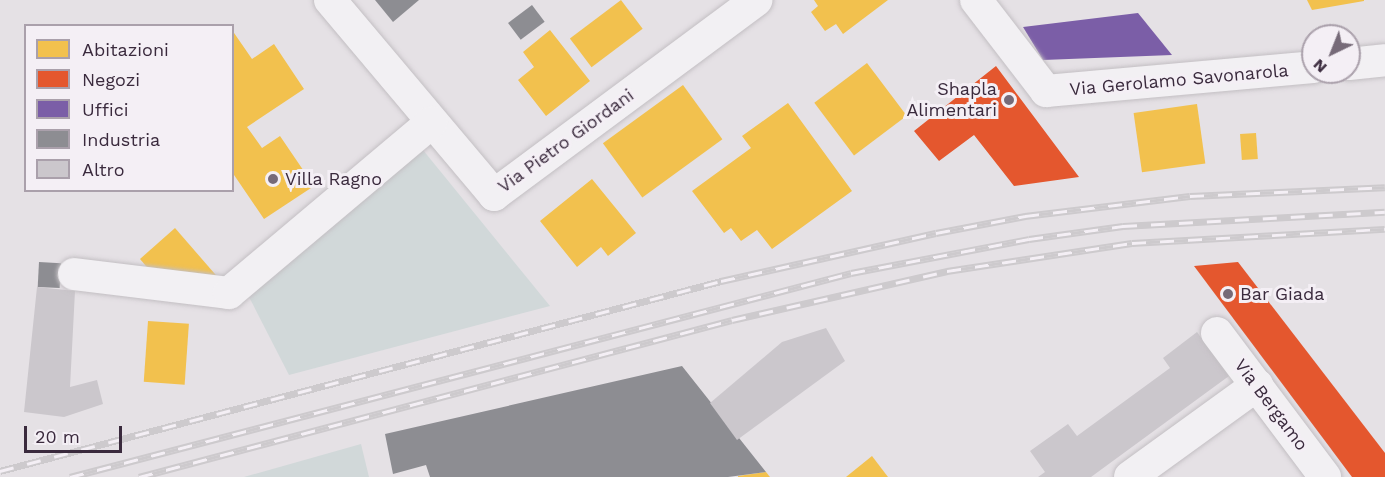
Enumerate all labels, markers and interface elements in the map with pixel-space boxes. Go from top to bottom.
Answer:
legend [24,24,234,192]
north arrow [1301,24,1361,84]
text: Abitazioni [82,39,169,60]
text: N [1309,55,1331,77]
street label: Via Gerolamo Savonarola [1068,60,1290,100]
text: Negozi [82,69,140,90]
place label: Shapla Alimentari [906,79,997,122]
street label: Via Pietro Giordani [494,84,638,198]
marker: Shapla Alimentari [1002,93,1016,107]
text: Uffici [82,99,129,120]
text: Industria [82,129,160,150]
text: Altro [82,159,124,180]
place label: Villa Ragno [285,168,382,190]
marker: Villa Ragno [266,172,280,186]
place label: Bar Giada [1240,283,1325,305]
marker: Bar Giada [1221,287,1235,301]
street label: Via Bergamo [1229,355,1313,455]
scale bar [27,414,124,452]
text: 20 m [35,426,80,447]

